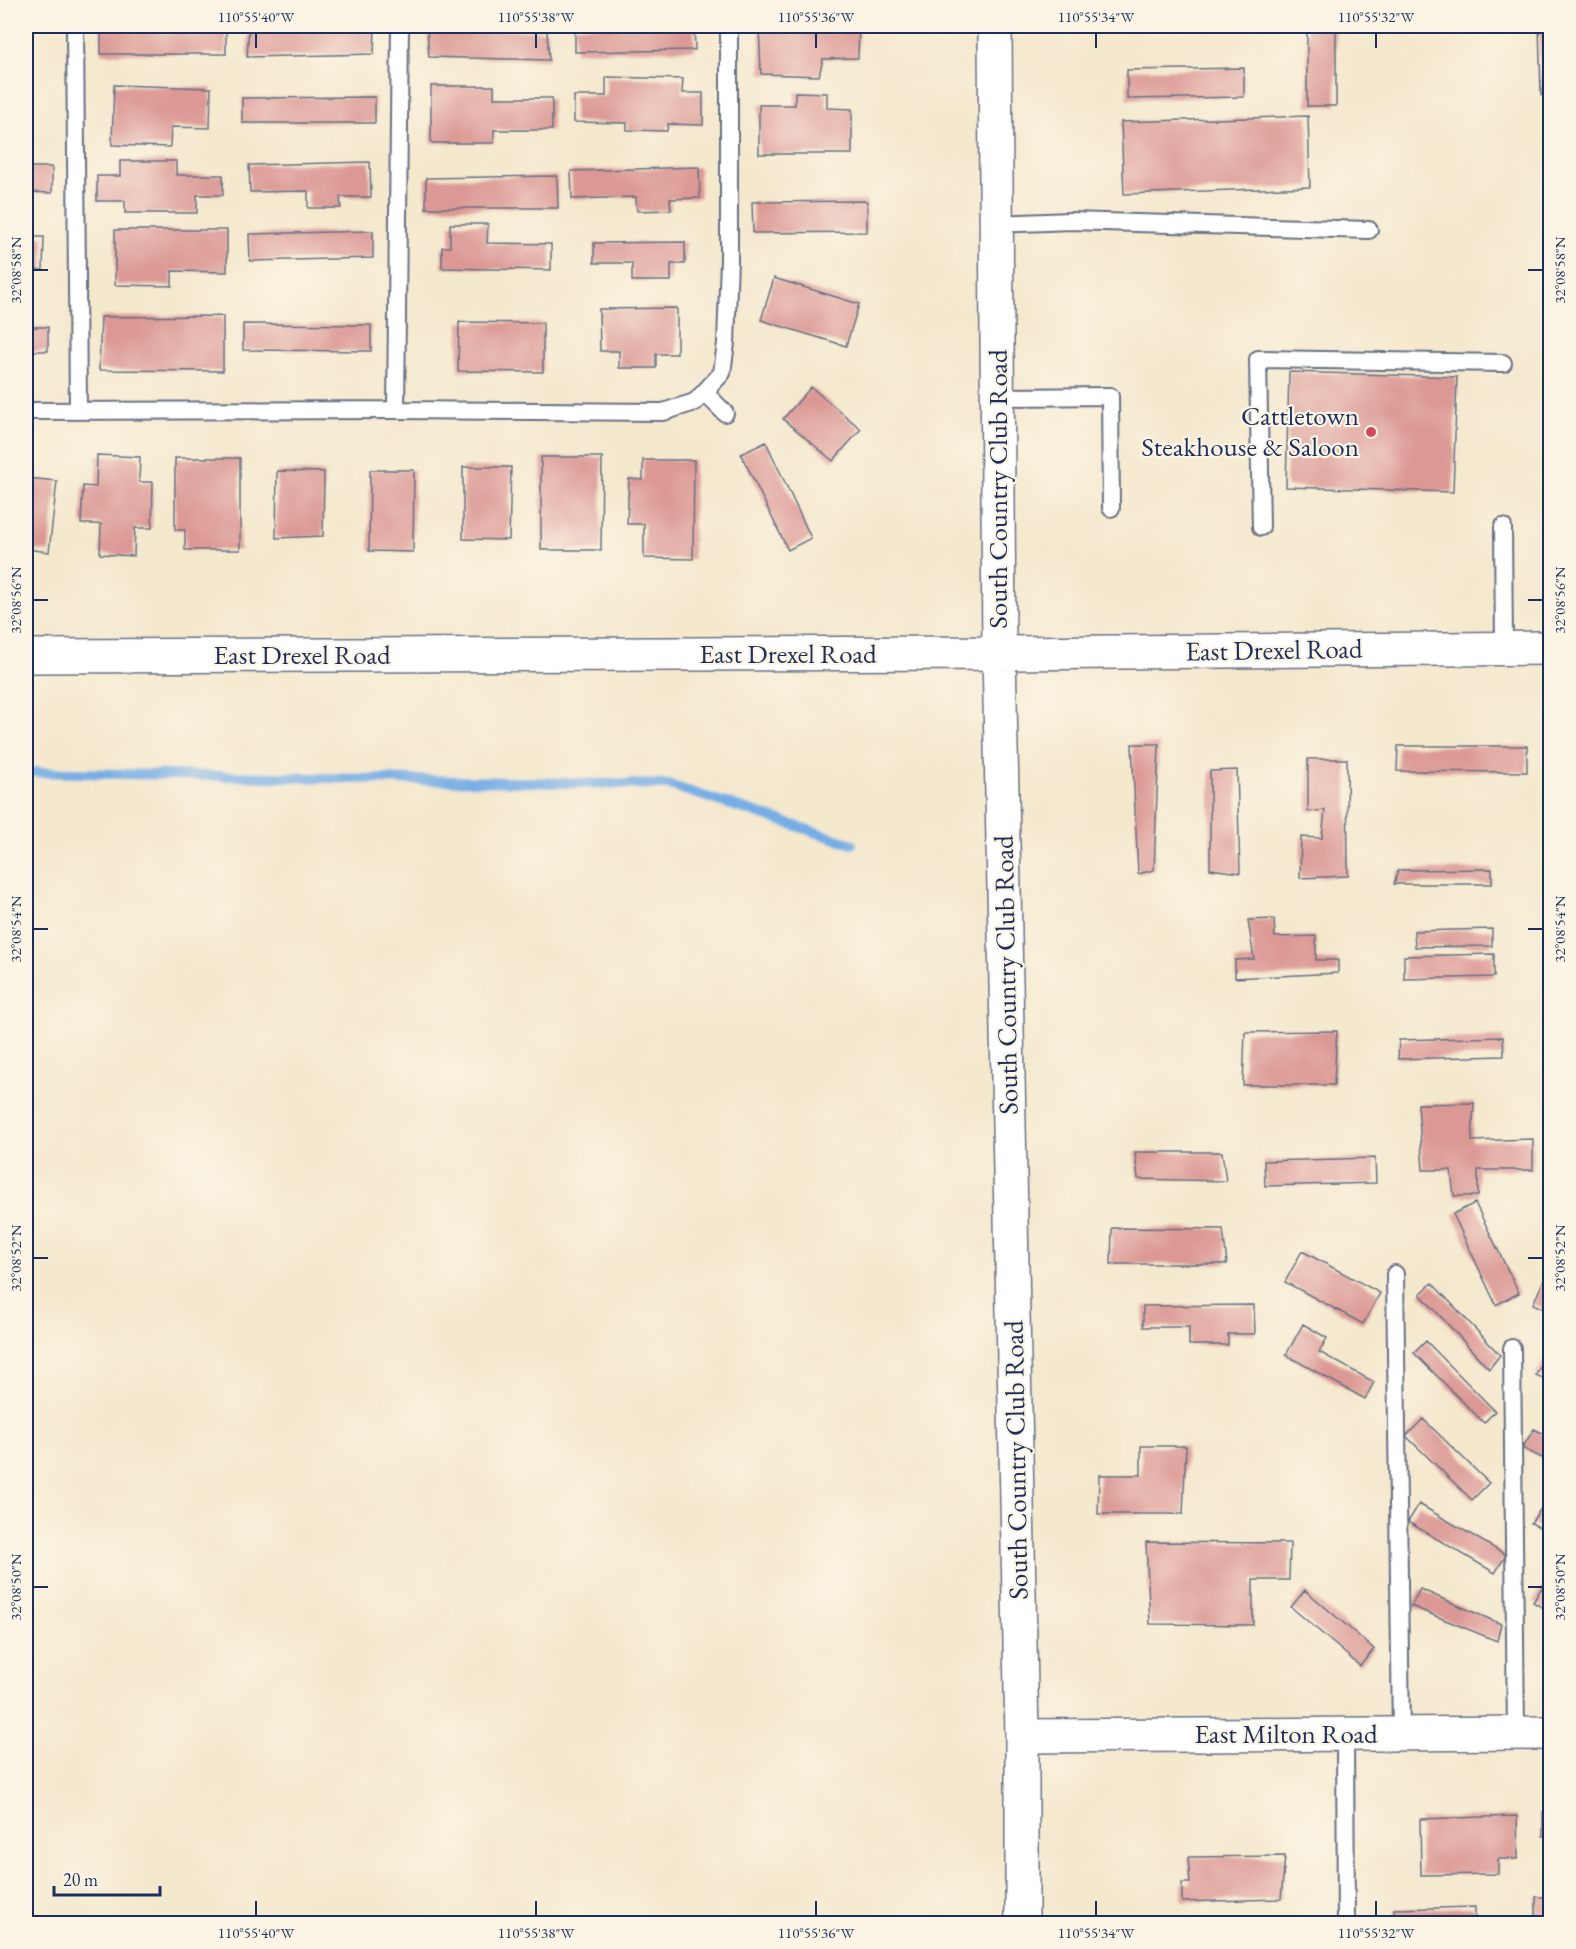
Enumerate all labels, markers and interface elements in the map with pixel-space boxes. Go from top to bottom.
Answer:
text: 110°55'40"W [218,7,294,26]
text: 110°55'38"W [498,7,574,26]
text: 110°55'36"W [778,7,854,26]
text: 110°55'34"W [1058,7,1134,26]
text: 110°55'32"W [1338,7,1414,26]
text: 32°08'58"N [6,236,25,304]
text: 32°08'58"N [1550,236,1569,304]
street label: South Country Club Road [980,349,1015,629]
place label: Cattletown Steakhouse & Saloon [1141,398,1359,464]
marker: Cattletown Steakhouse & Saloon [1364,425,1378,439]
text: 32°08'56"N [6,566,25,634]
text: 32°08'56"N [1550,566,1569,634]
street label: East Drexel Road [1185,630,1363,669]
street label: East Drexel Road [699,636,877,671]
street label: East Drexel Road [213,637,391,672]
street label: South Country Club Road [986,835,1025,1115]
text: 32°08'54"N [6,895,25,963]
text: 32°08'54"N [1550,895,1569,963]
text: 32°08'52"N [6,1224,25,1292]
text: 32°08'52"N [1550,1224,1569,1292]
street label: South Country Club Road [996,1320,1035,1600]
text: 32°08'50"N [6,1553,25,1621]
text: 32°08'50"N [1550,1553,1569,1621]
street label: East Milton Road [1194,1716,1378,1751]
scale bar [54,1859,160,1897]
text: 20 m [63,1868,98,1891]
text: 110°55'40"W [218,1923,294,1942]
text: 110°55'38"W [498,1923,574,1942]
text: 110°55'36"W [778,1923,854,1942]
text: 110°55'34"W [1058,1923,1134,1942]
text: 110°55'32"W [1338,1923,1414,1942]

